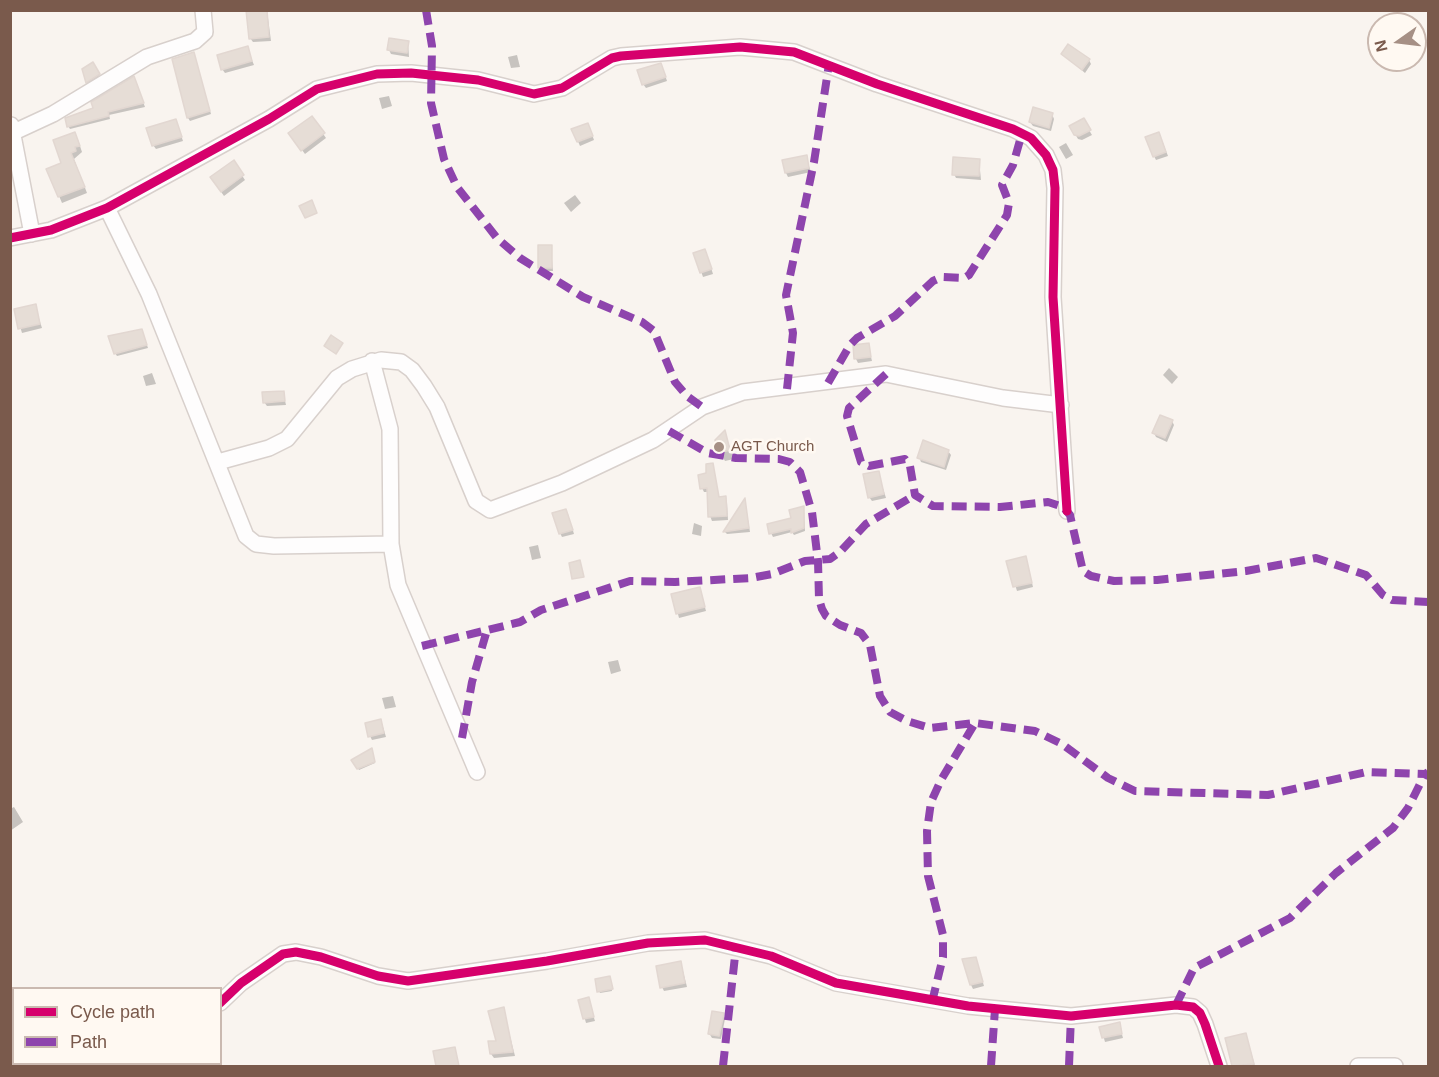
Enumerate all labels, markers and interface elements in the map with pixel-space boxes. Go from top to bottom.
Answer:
north arrow [1367,12,1427,72]
text: N [1371,38,1391,54]
place label: AGT Church [731,438,814,456]
marker: AGT Church [712,440,726,454]
legend [12,987,222,1065]
text: Cycle path [70,1002,155,1022]
text: Path [70,1032,107,1052]

